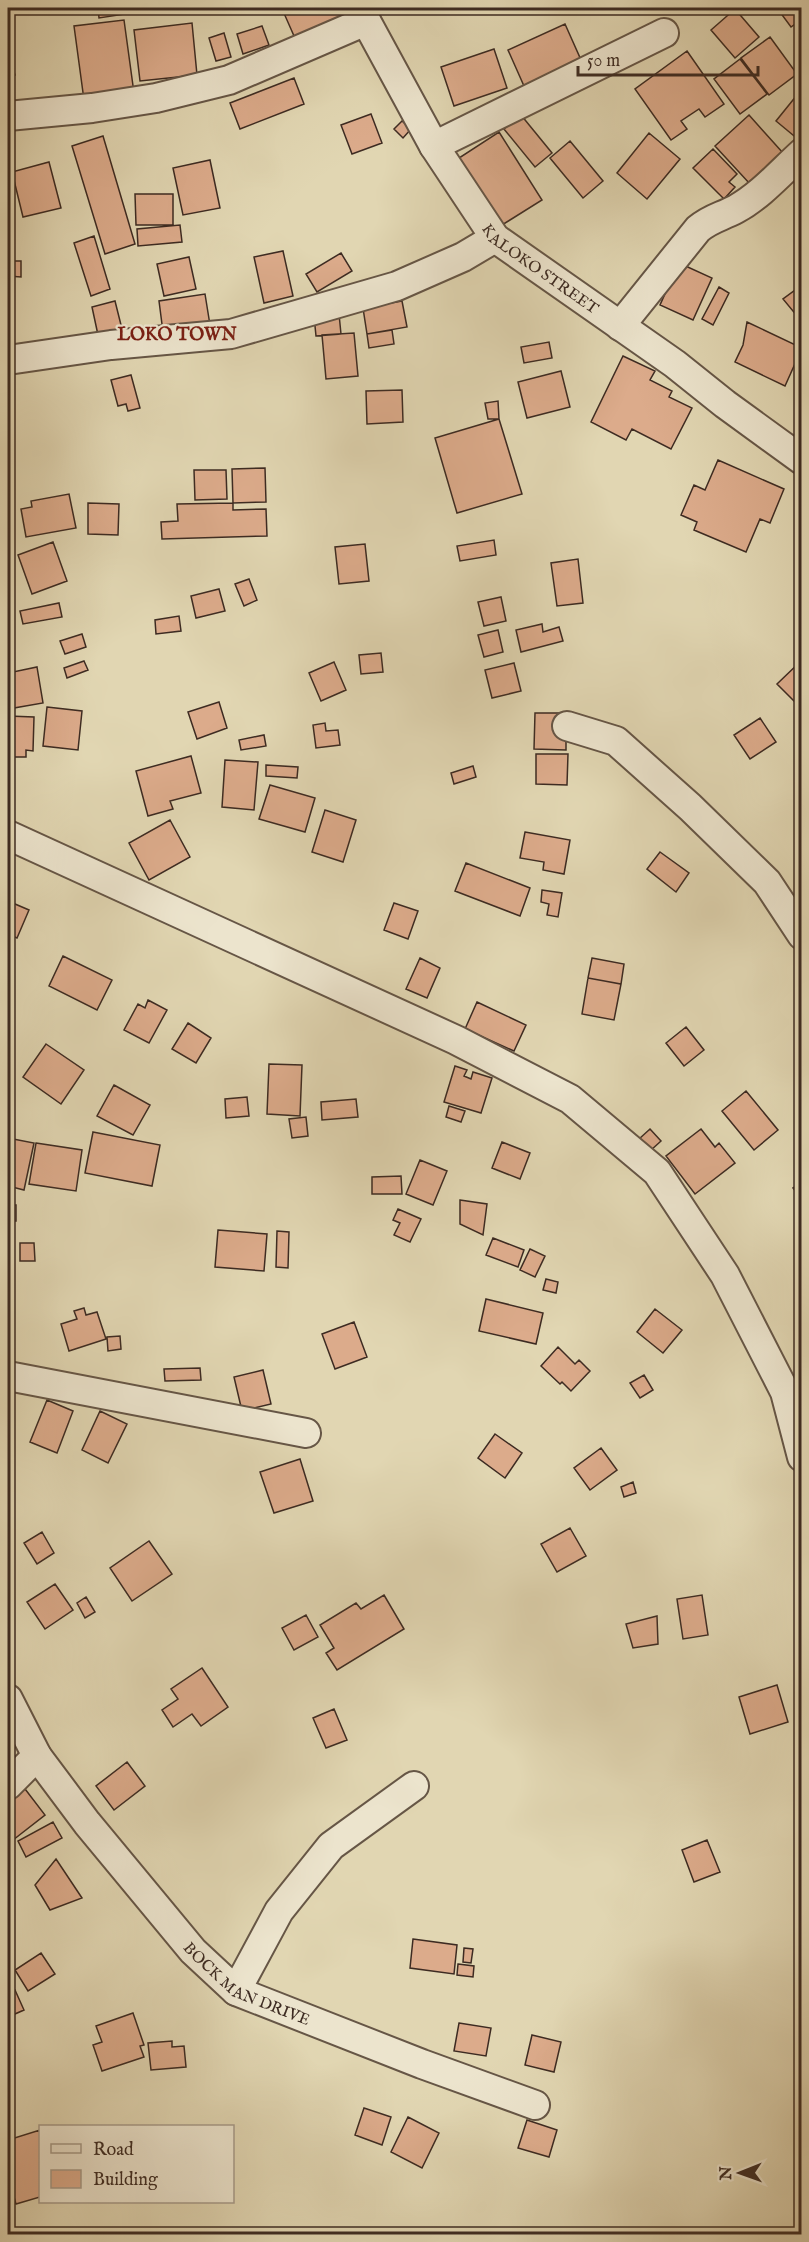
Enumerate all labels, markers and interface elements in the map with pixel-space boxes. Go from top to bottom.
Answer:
scale bar [578,39,758,77]
text: 50 m [587,50,620,73]
street label: KALOKO STREET [476,220,602,320]
district label: LOKO TOWN [117,324,237,347]
street label: BOCK MAN DRIVE [178,1939,312,2031]
legend [39,2125,234,2203]
text: Road [93,2139,134,2162]
north arrow [710,2143,770,2203]
text: N [717,2166,737,2181]
text: Building [93,2169,158,2192]

